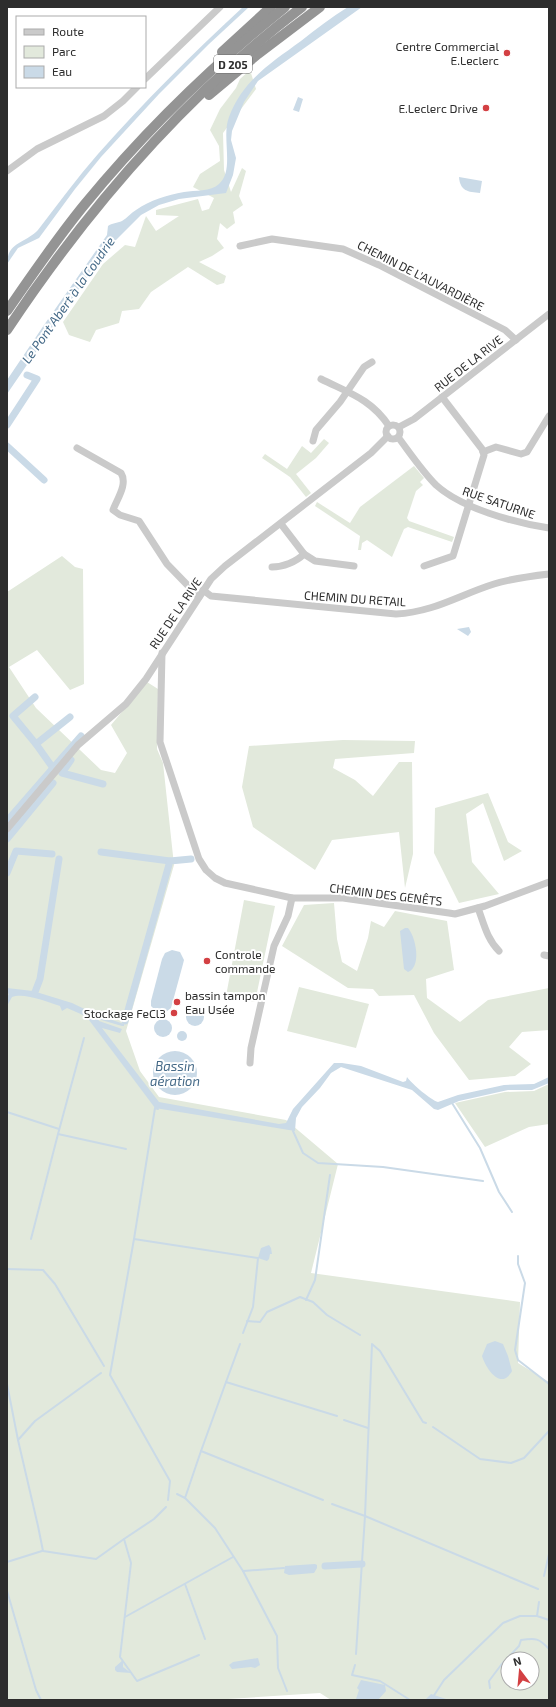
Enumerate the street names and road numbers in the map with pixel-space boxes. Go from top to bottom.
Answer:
road number: D 205 [214,55,252,73]
street label: CHEMIN DE L'AUVARDIÈRE [355,237,487,313]
street label: RUE DE LA RIVE [431,332,505,394]
street label: RUE SATURNE [461,483,537,521]
street label: RUE DE LA RIVE [146,575,204,651]
street label: CHEMIN DU RETAIL [304,587,406,609]
street label: CHEMIN DES GENÊTS [329,880,443,908]

